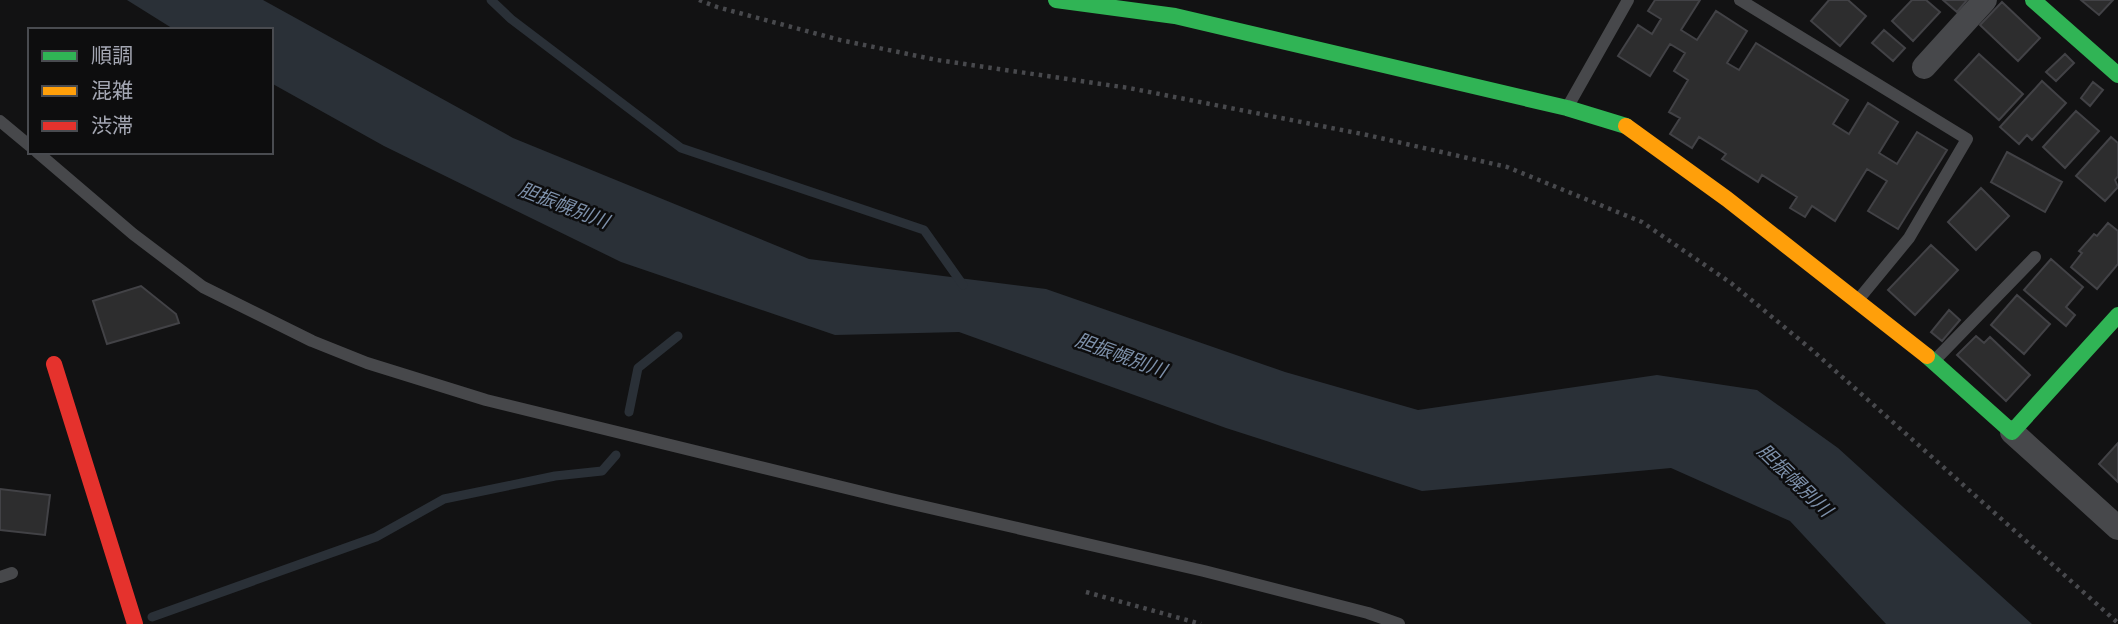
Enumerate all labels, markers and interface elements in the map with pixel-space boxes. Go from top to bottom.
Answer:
legend [28,28,273,154]
text: 順調 [91,42,133,68]
text: 混雑 [91,77,133,103]
text: 渋滞 [91,112,133,138]
water label: 胆振幌別川 [515,177,615,234]
water label: 胆振幌別川 [1072,327,1172,383]
water label: 胆振幌別川 [1752,438,1839,523]

